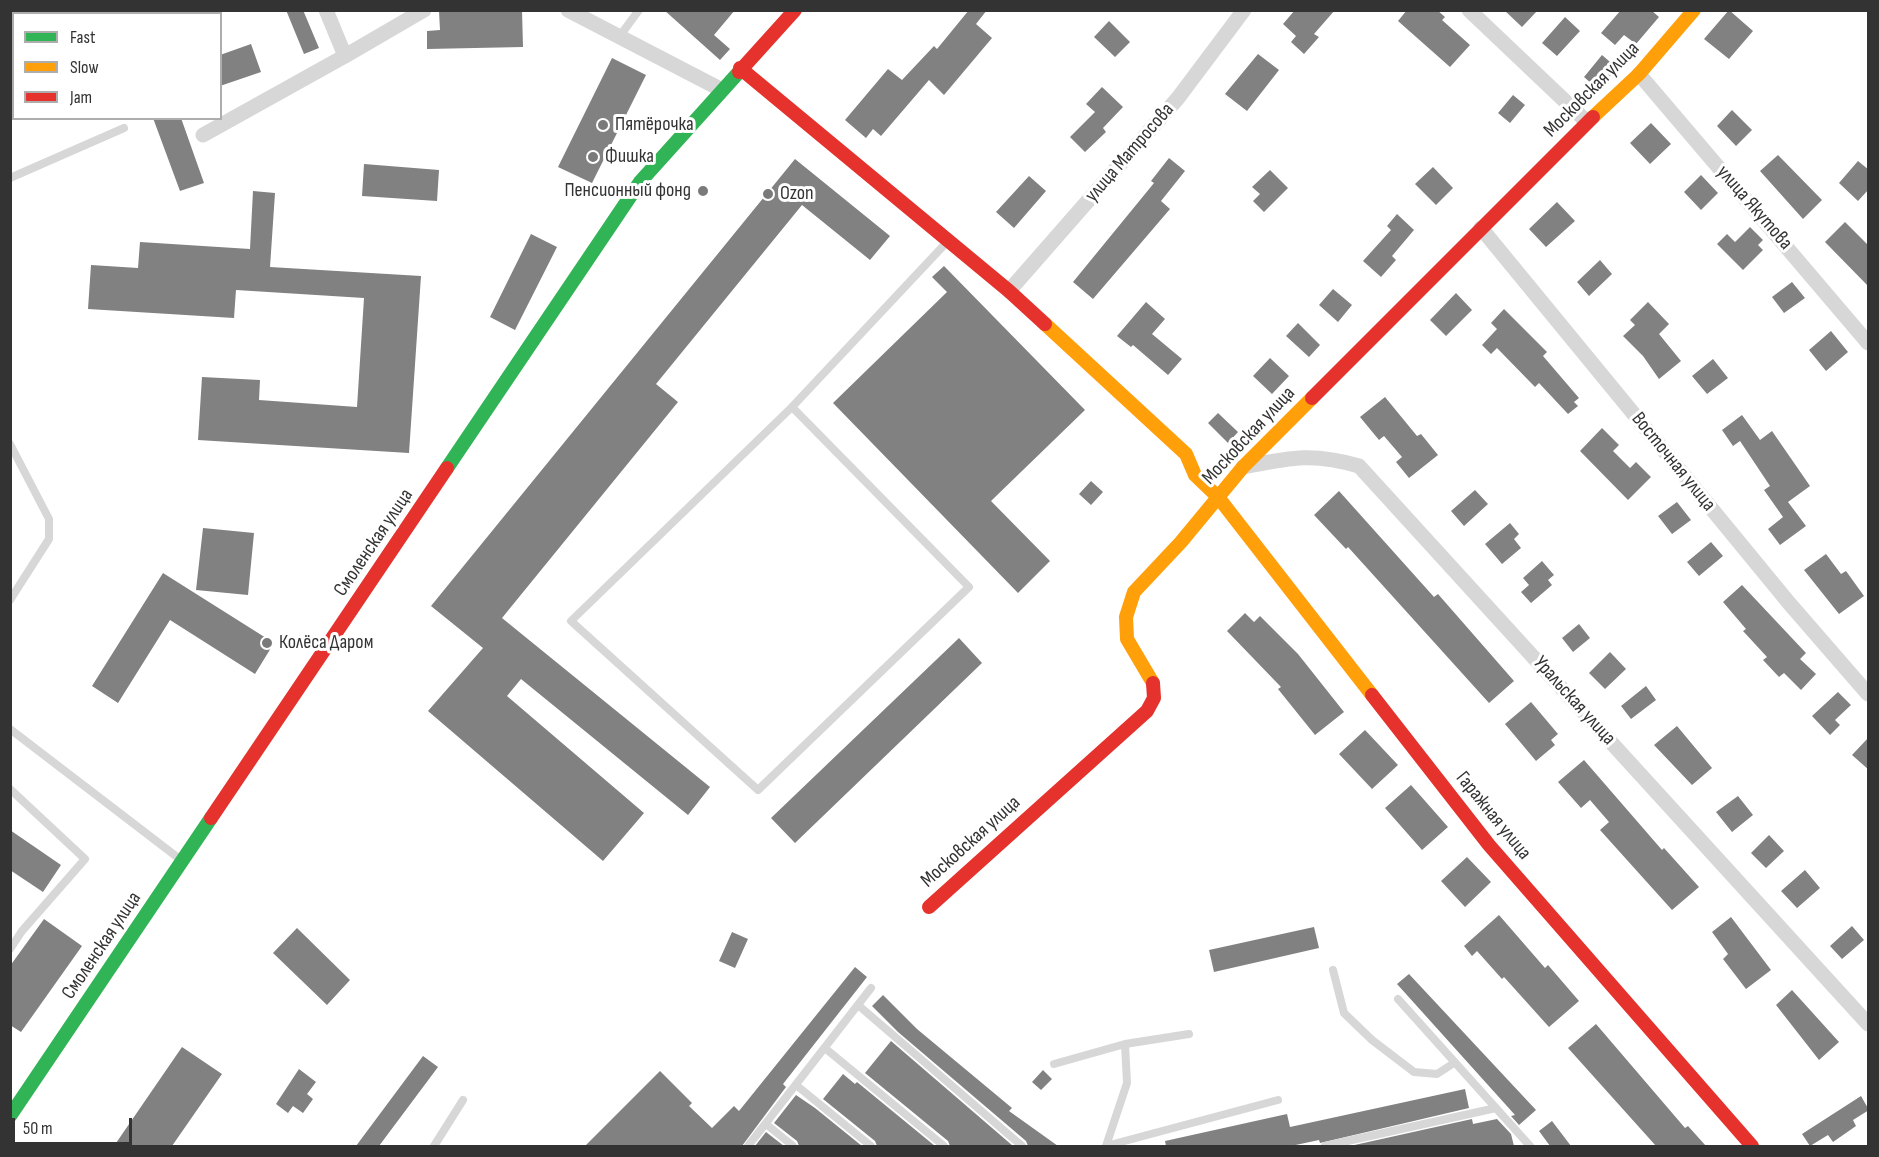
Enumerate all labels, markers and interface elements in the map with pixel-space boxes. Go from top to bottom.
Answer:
legend [12,12,222,120]
text: Fast [70,27,95,48]
street label: Московская улица [1539,37,1645,143]
text: Slow [70,57,99,78]
text: Jam [70,87,92,108]
street label: улица Матросова [1080,99,1180,207]
place label: Пятёрочка [615,113,694,137]
marker: Пятёрочка [596,118,610,132]
place label: Фишка [605,145,654,169]
marker: Фишка [586,150,600,164]
street label: улица Якутова [1711,161,1797,255]
place label: Пенсионный фонд [564,179,691,203]
place label: Ozon [780,182,814,206]
marker: Пенсионный фонд [696,184,710,198]
marker: Ozon [761,187,775,201]
street label: Московская улица [1197,382,1301,490]
street label: Восточная улица [1626,408,1720,516]
street label: Смоленская улица [329,485,419,601]
place label: Колёса Даром [279,631,373,655]
marker: Колёса Даром [260,636,274,650]
street label: Уральская улица [1528,652,1620,750]
street label: Гаражная улица [1450,767,1536,865]
street label: Московская улица [916,791,1026,893]
street label: Смоленская улица [57,888,147,1004]
scale bar [15,1106,135,1144]
text: 50 m [23,1118,53,1139]

